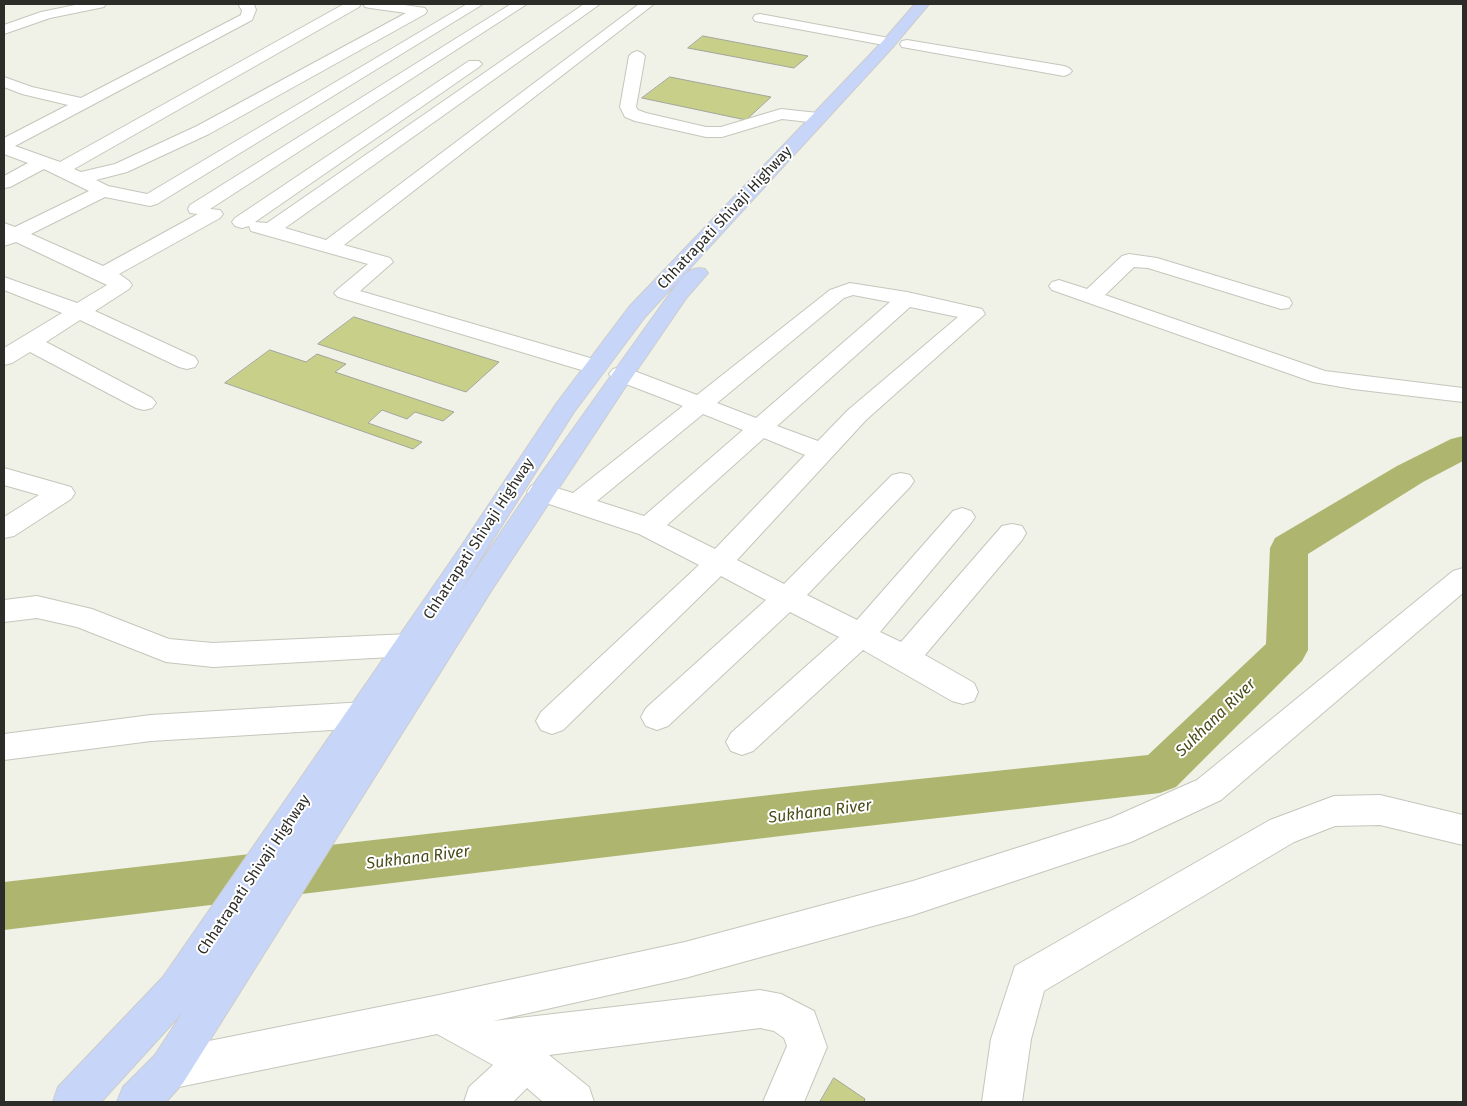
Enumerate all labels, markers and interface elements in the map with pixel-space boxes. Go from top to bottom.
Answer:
street label: Chhatrapati Shivaji Highway [654,143,796,293]
street label: Chhatrapati Shivaji Highway [420,455,538,623]
water label: Sukhana River [1172,675,1260,761]
street label: Chhatrapati Shivaji Highway [194,792,314,958]
water label: Sukhana River [767,796,873,828]
water label: Sukhana River [365,842,471,874]

